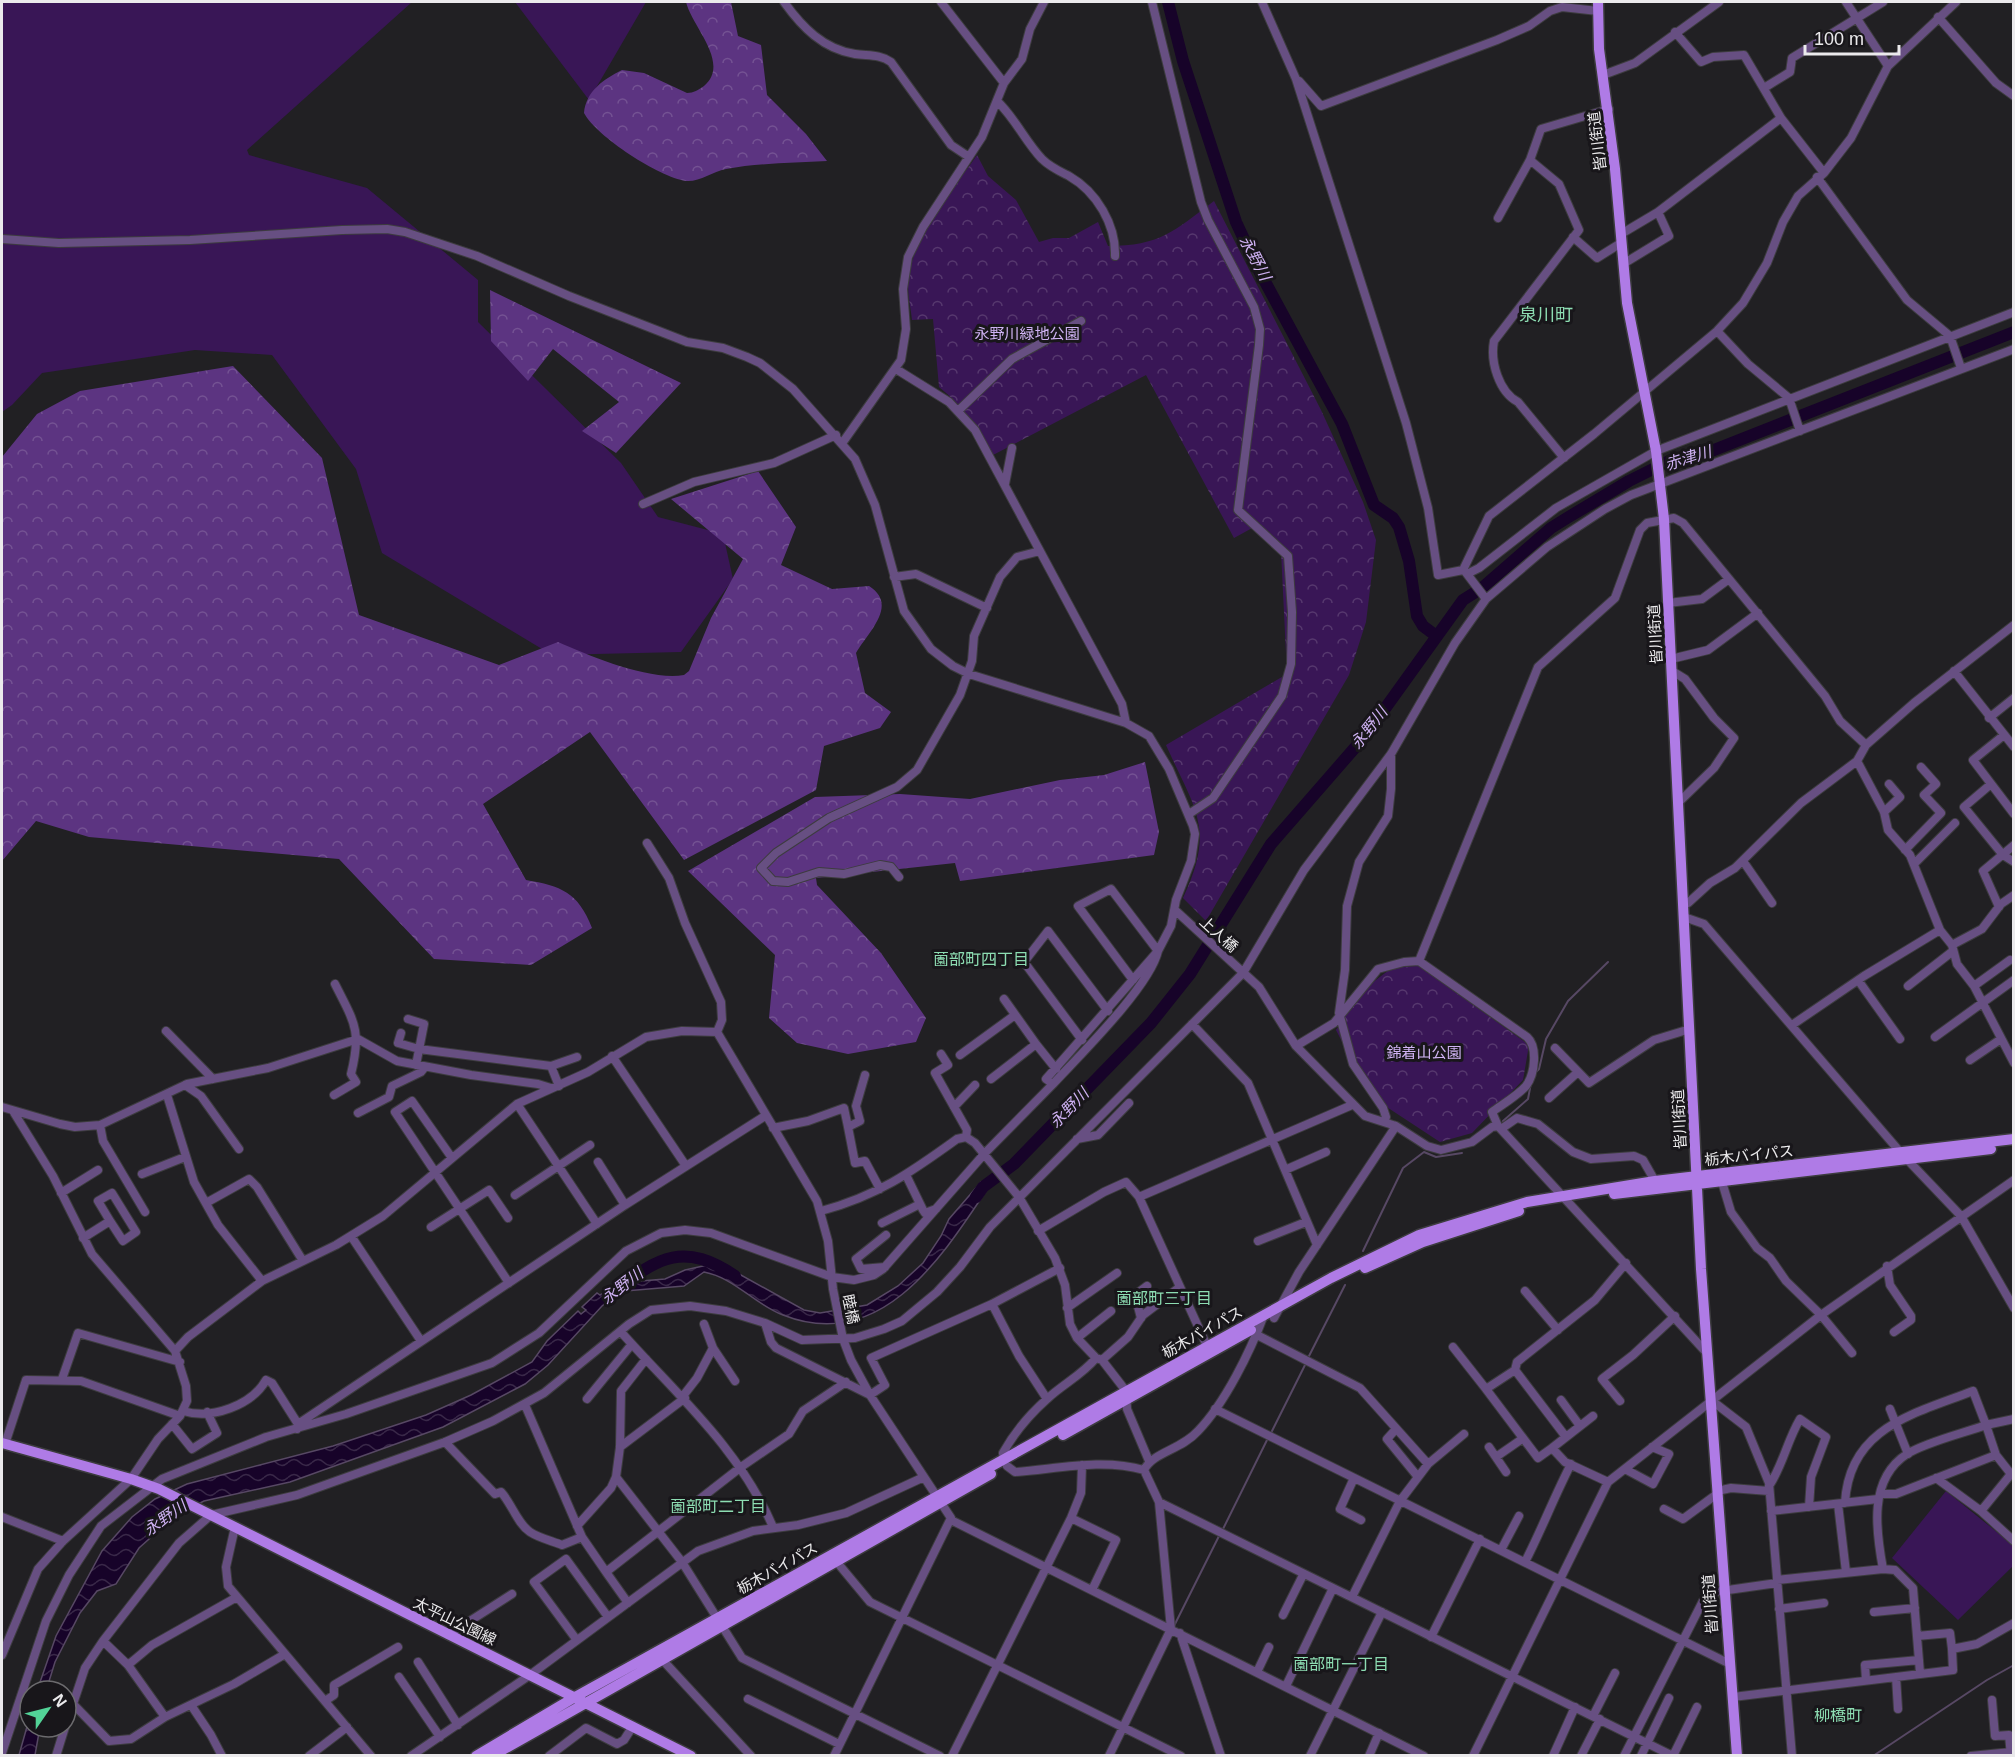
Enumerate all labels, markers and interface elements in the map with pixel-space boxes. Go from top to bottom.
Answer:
scale bar [1805,18,1900,56]
text: 100 m [1814,29,1864,49]
street label: 皆川街道 [1585,110,1609,172]
water label: 永野川 [1236,233,1275,285]
district label: 泉川町 [1519,305,1573,325]
park label: 永野川緑地公園 [974,325,1080,342]
water label: 赤津川 [1663,442,1715,473]
street label: 皆川街道 [1645,604,1665,664]
water label: 永野川 [1348,702,1392,752]
street label: 上人橋 [1197,913,1241,955]
district label: 薗部町四丁目 [933,951,1029,968]
park label: 錦着山公園 [1386,1044,1462,1061]
water label: 永野川 [1046,1083,1093,1131]
street label: 皆川街道 [1669,1089,1689,1149]
street label: 栃木バイパス [1704,1142,1794,1168]
water label: 永野川 [598,1263,648,1307]
district label: 薗部町三丁目 [1116,1290,1212,1307]
street label: 睦橋 [840,1293,862,1325]
street label: 栃木バイパス [1159,1303,1245,1361]
water label: 永野川 [140,1496,191,1539]
district label: 薗部町二丁目 [670,1498,766,1515]
street label: 栃木バイパス [734,1539,820,1597]
street label: 皆川街道 [1699,1573,1721,1635]
street label: 太平山公園線 [411,1594,499,1648]
district label: 薗部町一丁目 [1293,1656,1389,1673]
north arrow [18,1679,78,1739]
text: N [50,1691,70,1710]
district label: 柳橋町 [1814,1707,1862,1724]

